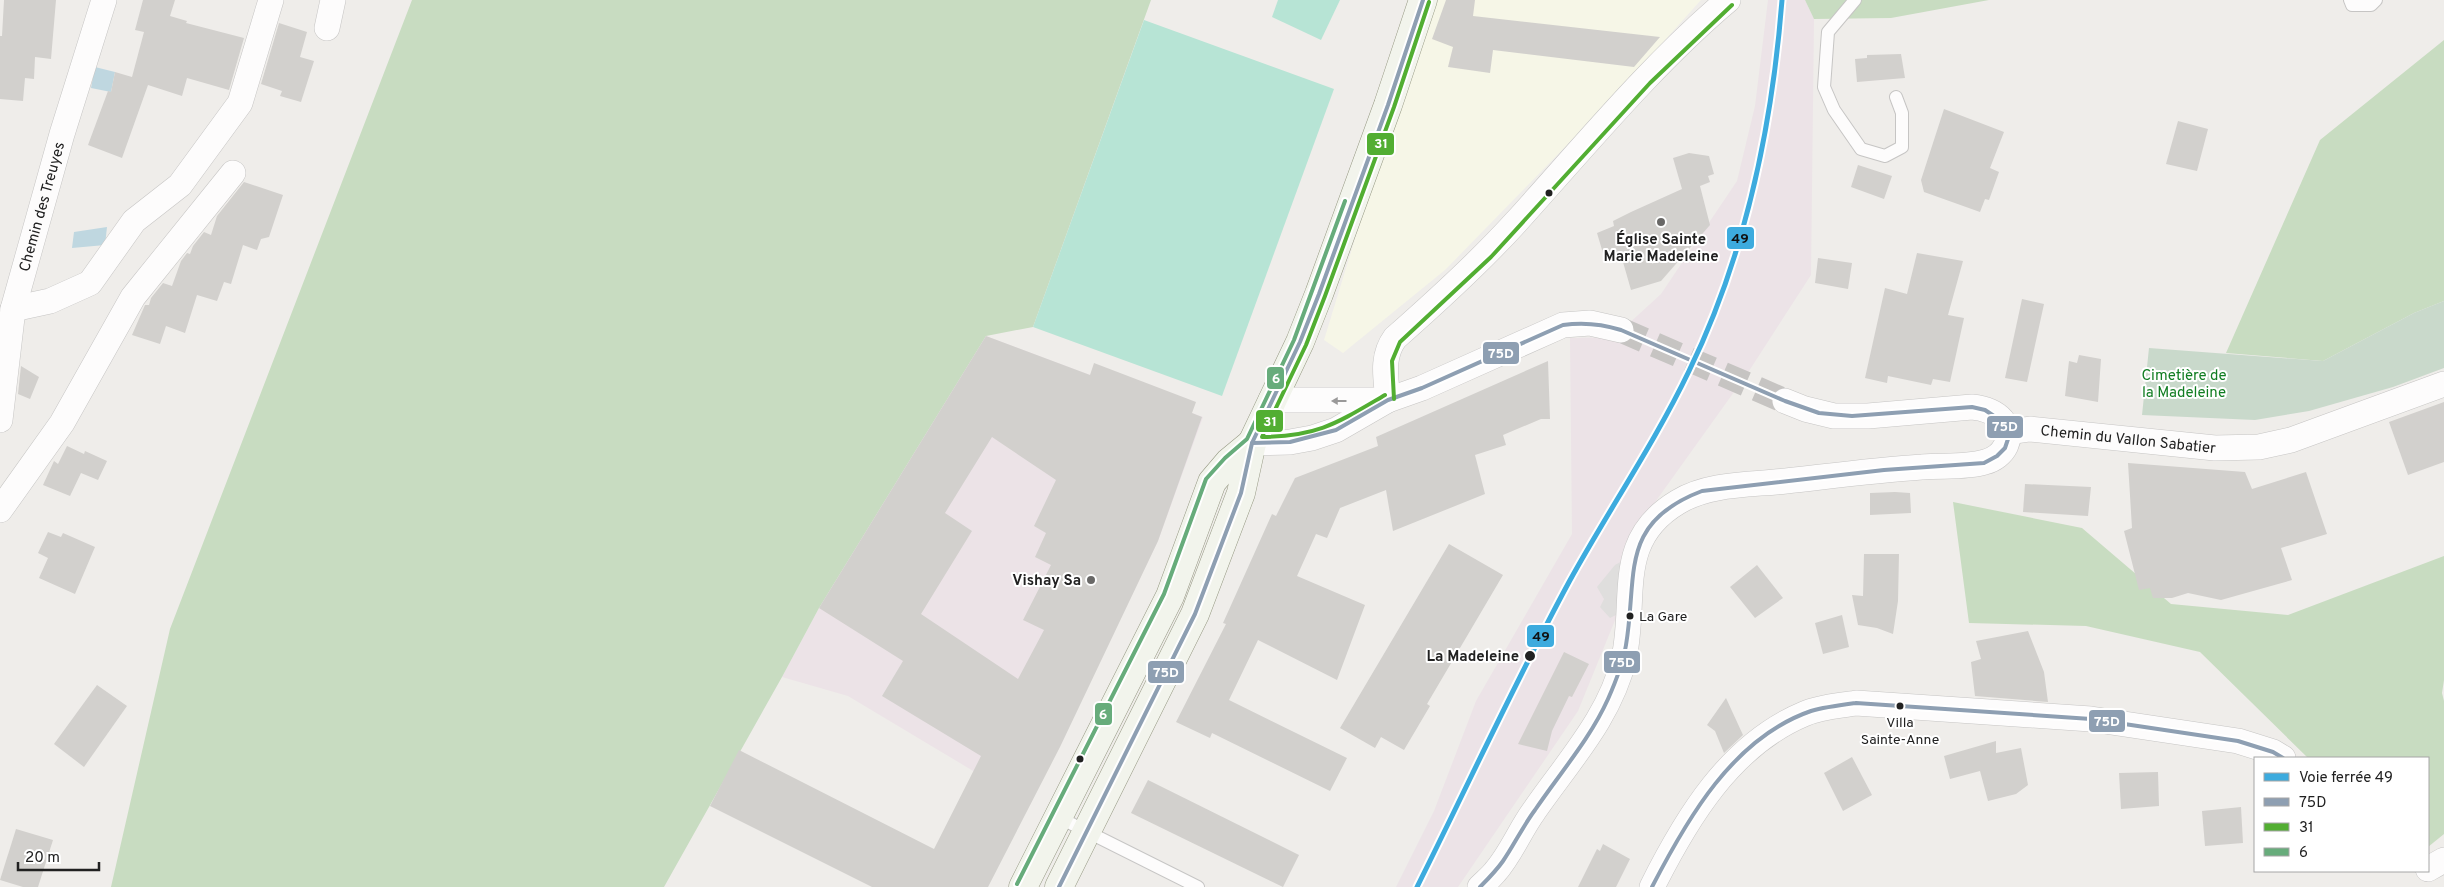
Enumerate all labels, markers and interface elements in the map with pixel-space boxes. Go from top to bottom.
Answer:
line badge: 31 [1366,132,1395,156]
text: 31 [1374,136,1388,153]
street label: Chemin des Treuyes [16,140,70,274]
unlabelled marker [1544,188,1554,198]
marker: Église Sainte Marie Madeleine [1655,216,1667,228]
line badge: 49 [1726,226,1755,250]
place label: Église Sainte Marie Madeleine [1603,230,1719,267]
text: 49 [1731,231,1749,248]
line badge: 75D [1482,341,1520,365]
text: 75D [1488,346,1514,363]
line badge: 6 [1266,366,1285,390]
park label: Cimetière de la Madeleine [2141,367,2227,403]
text: 6 [1272,371,1280,388]
one-way arrow [1331,397,1347,405]
line badge: 31 [1255,409,1284,433]
text: 31 [1263,414,1277,431]
line badge: 75D [1986,415,2024,439]
text: 75D [1992,419,2018,436]
street label: Chemin du Vallon Sabatier [2039,422,2217,459]
place label: Vishay Sa [1012,572,1081,591]
marker: Vishay Sa [1085,574,1097,586]
place label: La Gare [1639,609,1687,626]
marker: La Gare [1625,611,1635,621]
line badge: 49 [1526,624,1555,648]
text: 49 [1532,629,1550,646]
place label: La Madeleine [1427,648,1519,667]
marker: La Madeleine [1523,649,1537,663]
line badge: 75D [1603,650,1641,674]
text: 75D [1609,655,1635,672]
line badge: 75D [1147,660,1185,684]
text: 75D [1153,665,1179,682]
marker: Villa Sainte-Anne [1895,701,1905,711]
line badge: 6 [1094,702,1113,726]
text: 6 [1099,707,1107,724]
line badge: 75D [2088,709,2126,733]
text: 75D [2094,714,2120,731]
place label: Villa Sainte-Anne [1861,715,1939,749]
unlabelled marker [1075,754,1085,764]
legend [2254,757,2429,872]
text: Voie ferrée 49 [2299,769,2393,788]
text: 75D [2299,794,2326,813]
text: 31 [2299,819,2314,838]
scale bar [18,840,99,872]
text: 6 [2299,844,2308,863]
text: 20 m [25,849,60,868]

